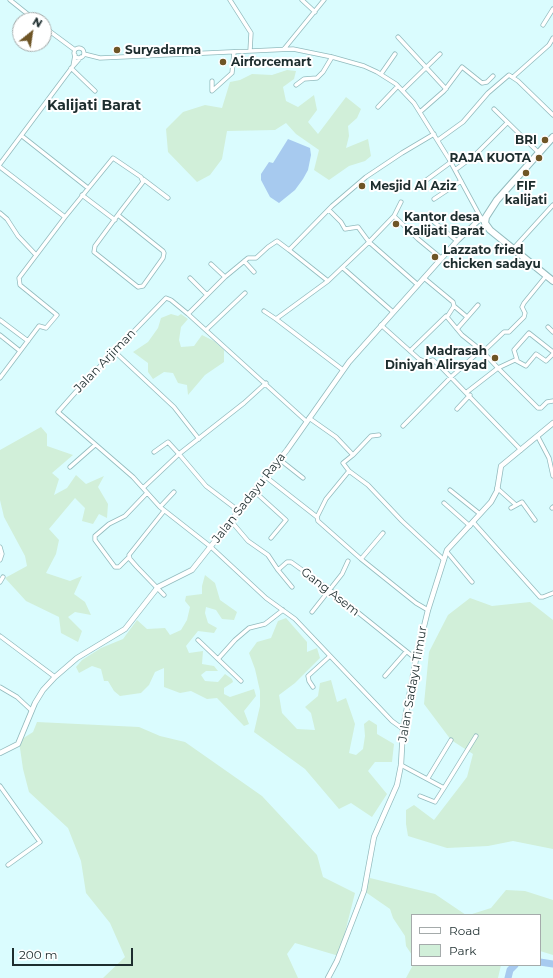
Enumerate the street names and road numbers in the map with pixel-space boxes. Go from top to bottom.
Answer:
street label: Jalan Arjiman [71,326,139,396]
street label: Jalan Sadayu Raya [209,450,289,546]
street label: Gang Asem [298,565,362,619]
street label: Jalan Sadayu Timur [396,625,430,743]

